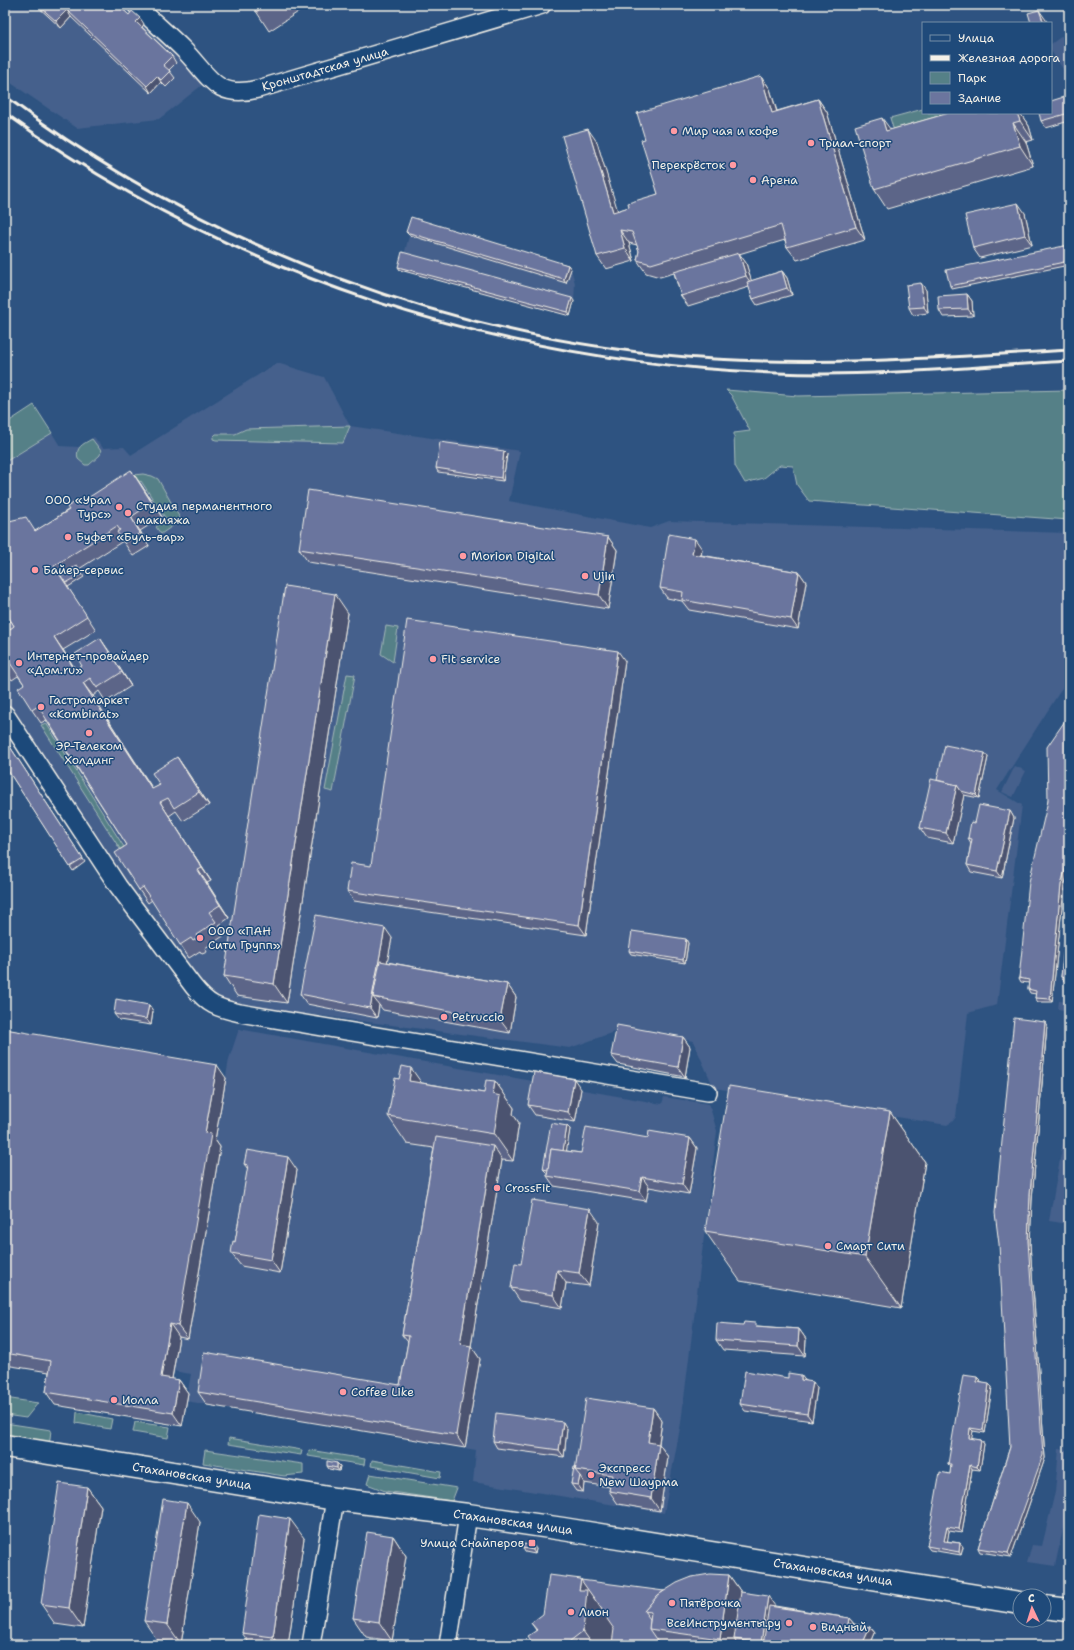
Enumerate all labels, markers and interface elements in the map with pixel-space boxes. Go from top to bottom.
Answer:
legend [922,22,1052,114]
text: Улица [958,30,995,46]
street label: Кронштадтская улица [260,43,391,95]
text: Железная дорога [958,50,1061,66]
text: Парк [958,70,987,86]
text: Здание [958,90,1002,106]
place label: Мир чая и кофе [682,123,778,139]
marker: Мир чая и кофе [669,126,679,136]
place label: Триал-спорт [819,135,892,151]
marker: Триал-спорт [806,138,816,148]
place label: Перекрёсток [652,157,726,173]
marker: Перекрёсток [728,160,738,170]
place label: Арена [761,172,798,188]
marker: Арена [748,175,758,185]
place label: ООО «Урал Турс» [45,492,111,522]
place label: Студия перманентного макияжа [136,498,272,528]
marker: ООО «Урал Турс» [114,502,124,512]
marker: Студия перманентного макияжа [123,508,133,518]
place label: Буфет «Буль-вар» [76,529,185,545]
marker: Буфет «Буль-вар» [63,532,73,542]
place label: Morion Digital [471,548,555,564]
marker: Morion Digital [458,551,468,561]
place label: Байер-сервис [43,562,124,578]
marker: Байер-сервис [30,565,40,575]
place label: Ujin [593,568,615,584]
marker: Ujin [580,571,590,581]
place label: Интернет-провайдер «Дом.ru» [27,648,149,678]
place label: Fit service [441,651,501,667]
marker: Fit service [428,654,438,664]
marker: Интернет-провайдер «Дом.ru» [14,658,24,668]
place label: Гастромаркет «Kombinat» [49,692,130,722]
marker: Гастромаркет «Kombinat» [36,702,46,712]
marker: ЭР-Телеком Холдинг [84,728,94,738]
place label: ЭР-Телеком Холдинг [56,738,122,768]
place label: ООО «ПАН Сити Групп» [208,923,281,953]
marker: ООО «ПАН Сити Групп» [195,933,205,943]
place label: Petruccio [452,1009,504,1025]
marker: Petruccio [439,1012,449,1022]
place label: CrossFit [505,1180,551,1196]
marker: CrossFit [492,1183,502,1193]
place label: Смарт Сити [836,1238,905,1254]
marker: Смарт Сити [823,1241,833,1251]
place label: Coffee Like [351,1384,414,1400]
marker: Coffee Like [338,1387,348,1397]
place label: Иолла [122,1392,159,1408]
marker: Иолла [109,1395,119,1405]
street label: Стахановская улица [131,1459,253,1493]
place label: Экспресс New Шаурма [599,1460,679,1490]
marker: Экспресс New Шаурма [586,1470,596,1480]
street label: Стахановская улица [452,1506,574,1538]
place label: Улица Снайперов [420,1535,524,1551]
marker: Улица Снайперов [527,1538,537,1548]
street label: Стахановская улица [772,1555,894,1589]
north arrow [1012,1588,1052,1628]
text: С [1027,1591,1035,1606]
place label: Пятёрочка [680,1595,741,1611]
marker: Пятёрочка [667,1598,677,1608]
place label: Лион [579,1604,609,1620]
marker: Лион [566,1607,576,1617]
place label: ВсеИнструменты.ру [667,1615,781,1631]
marker: ВсеИнструменты.ру [784,1618,794,1628]
place label: Видный [821,1619,867,1635]
marker: Видный [808,1622,818,1632]

